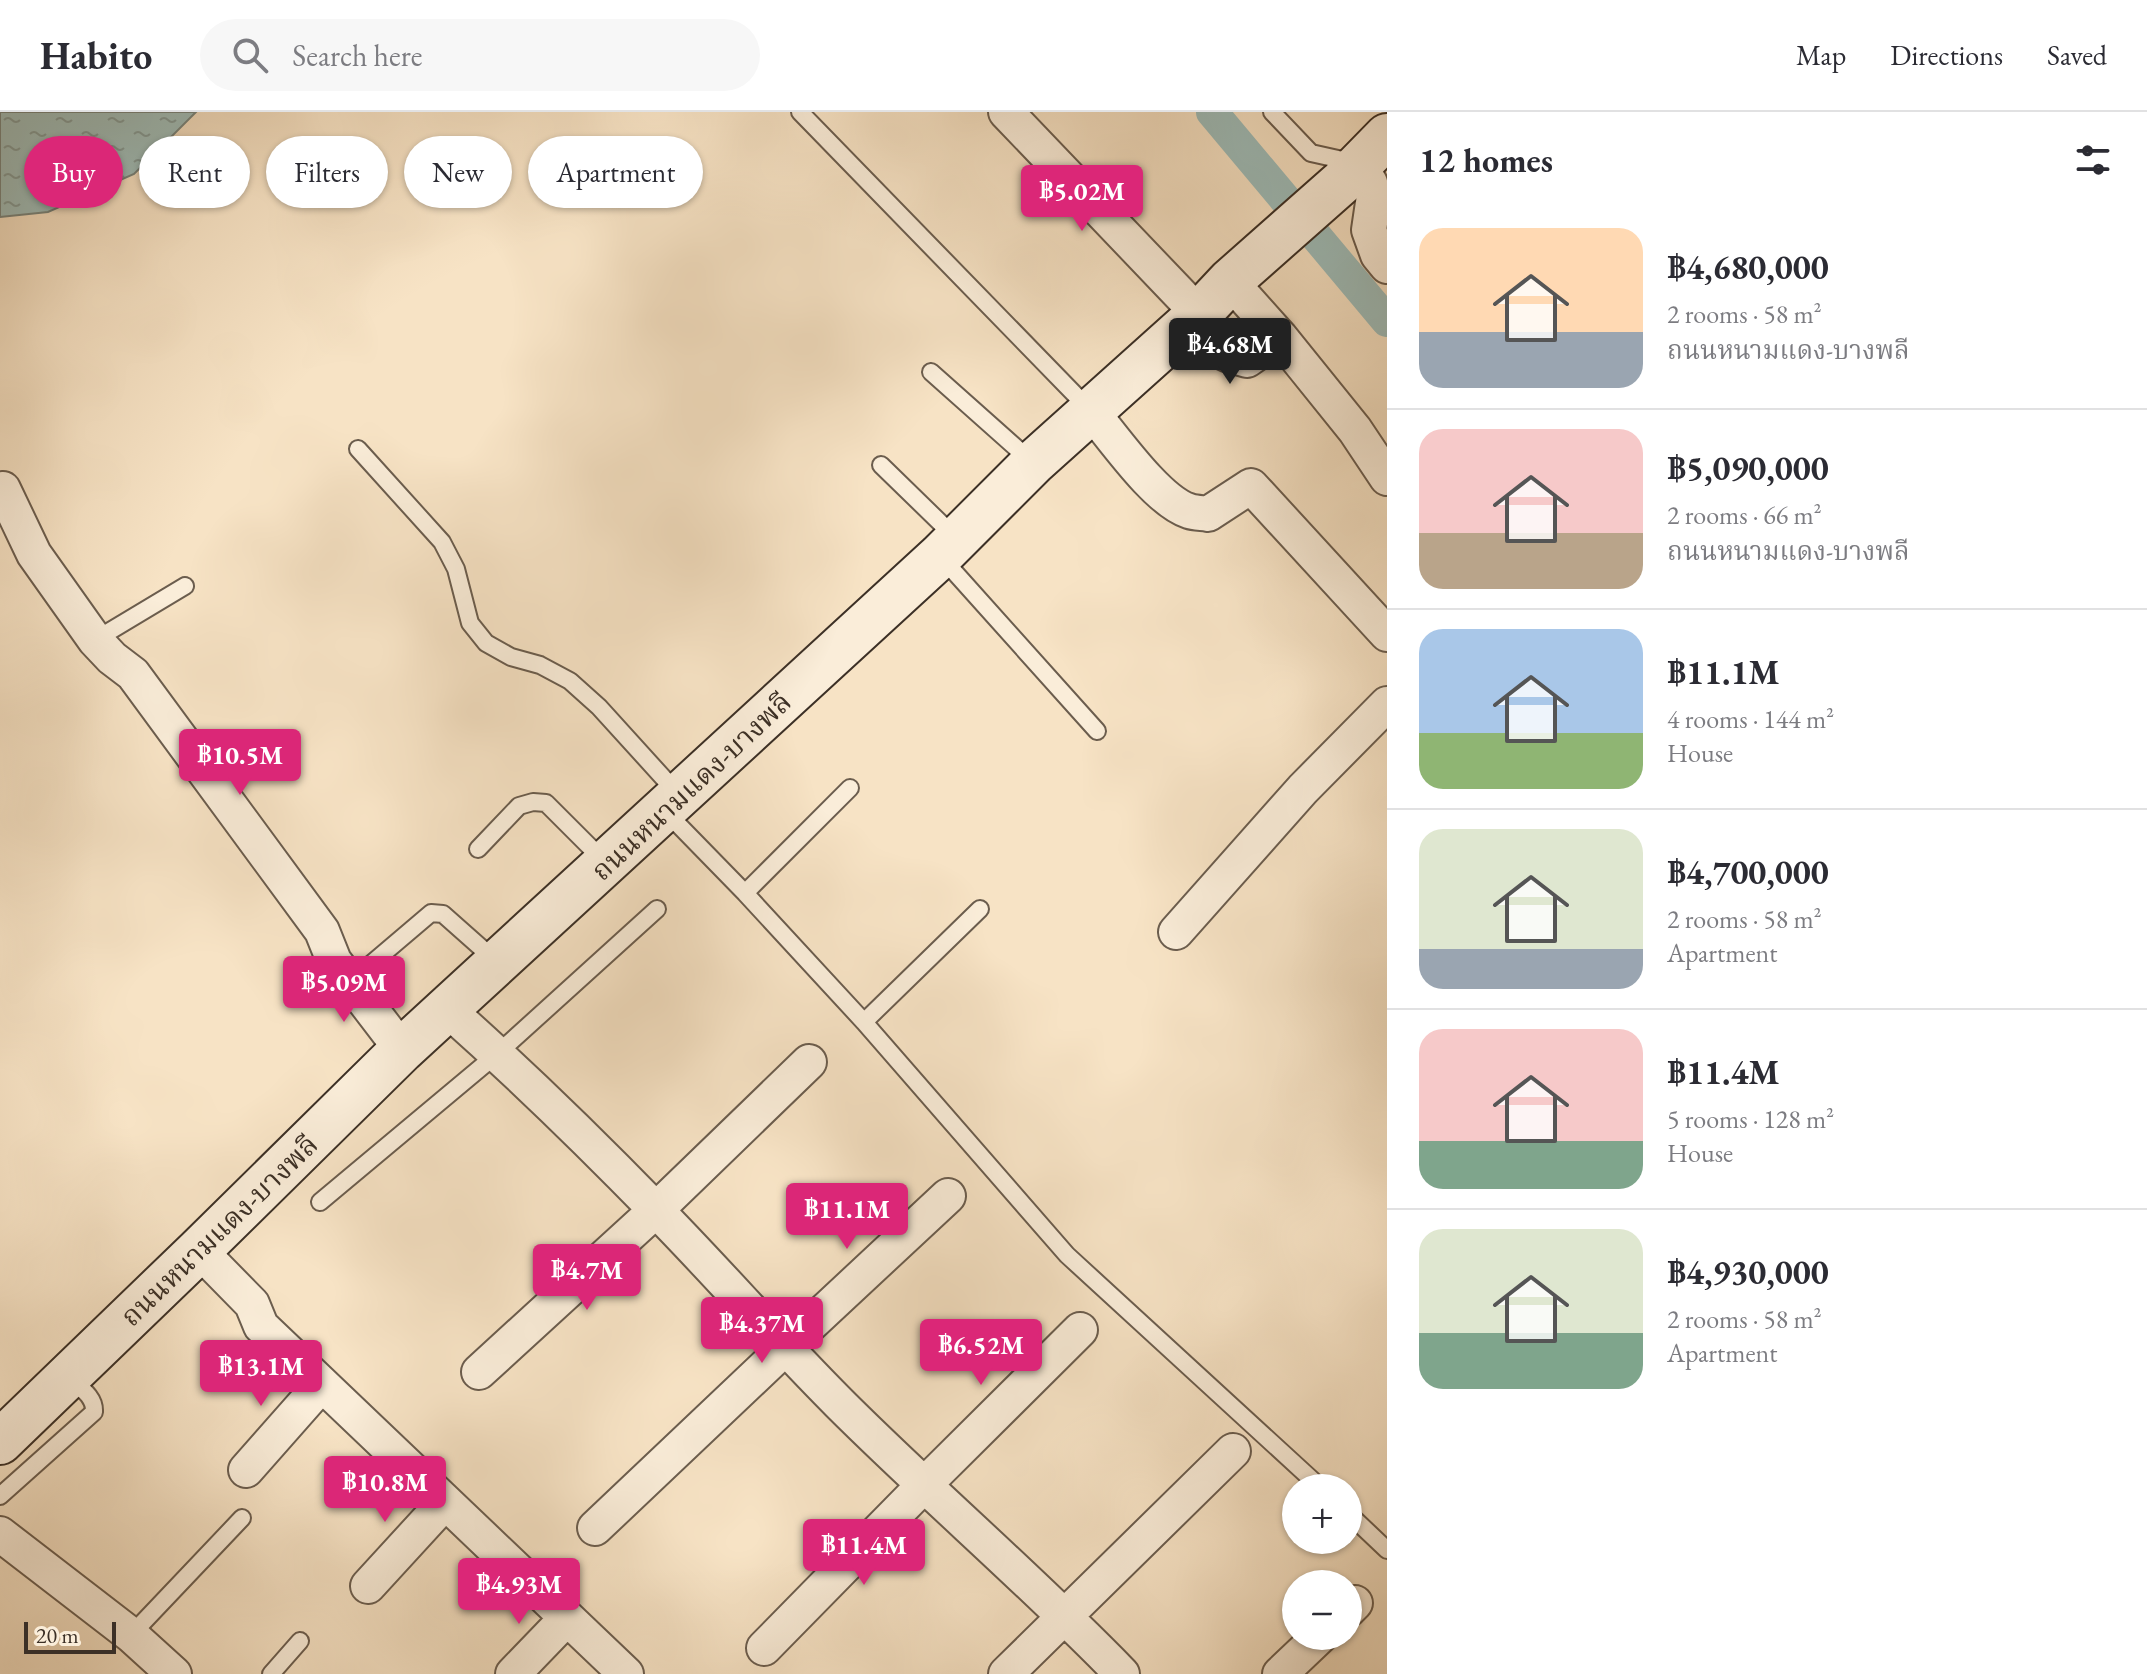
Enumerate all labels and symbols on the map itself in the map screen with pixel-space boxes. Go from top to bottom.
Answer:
pin: ฿5.02M [1017,165,1147,233]
pin: ฿4.68M [1165,318,1295,386]
street label: ถนนหนามแดง-บางพลี [583,684,799,888]
pin: ฿10.5M [175,729,305,797]
pin: ฿5.09M [279,956,409,1024]
street label: ถนนหนามแดง-บางพลี [113,1126,325,1334]
pin: ฿11.1M [782,1183,912,1251]
pin: ฿4.7M [531,1244,643,1312]
pin: ฿4.37M [697,1297,827,1365]
pin: ฿6.52M [916,1319,1046,1387]
pin: ฿13.1M [196,1340,326,1408]
pin: ฿10.8M [320,1456,450,1524]
pin: ฿11.4M [799,1519,929,1587]
pin: ฿4.93M [454,1558,584,1626]
scale bar [24,1618,116,1654]

